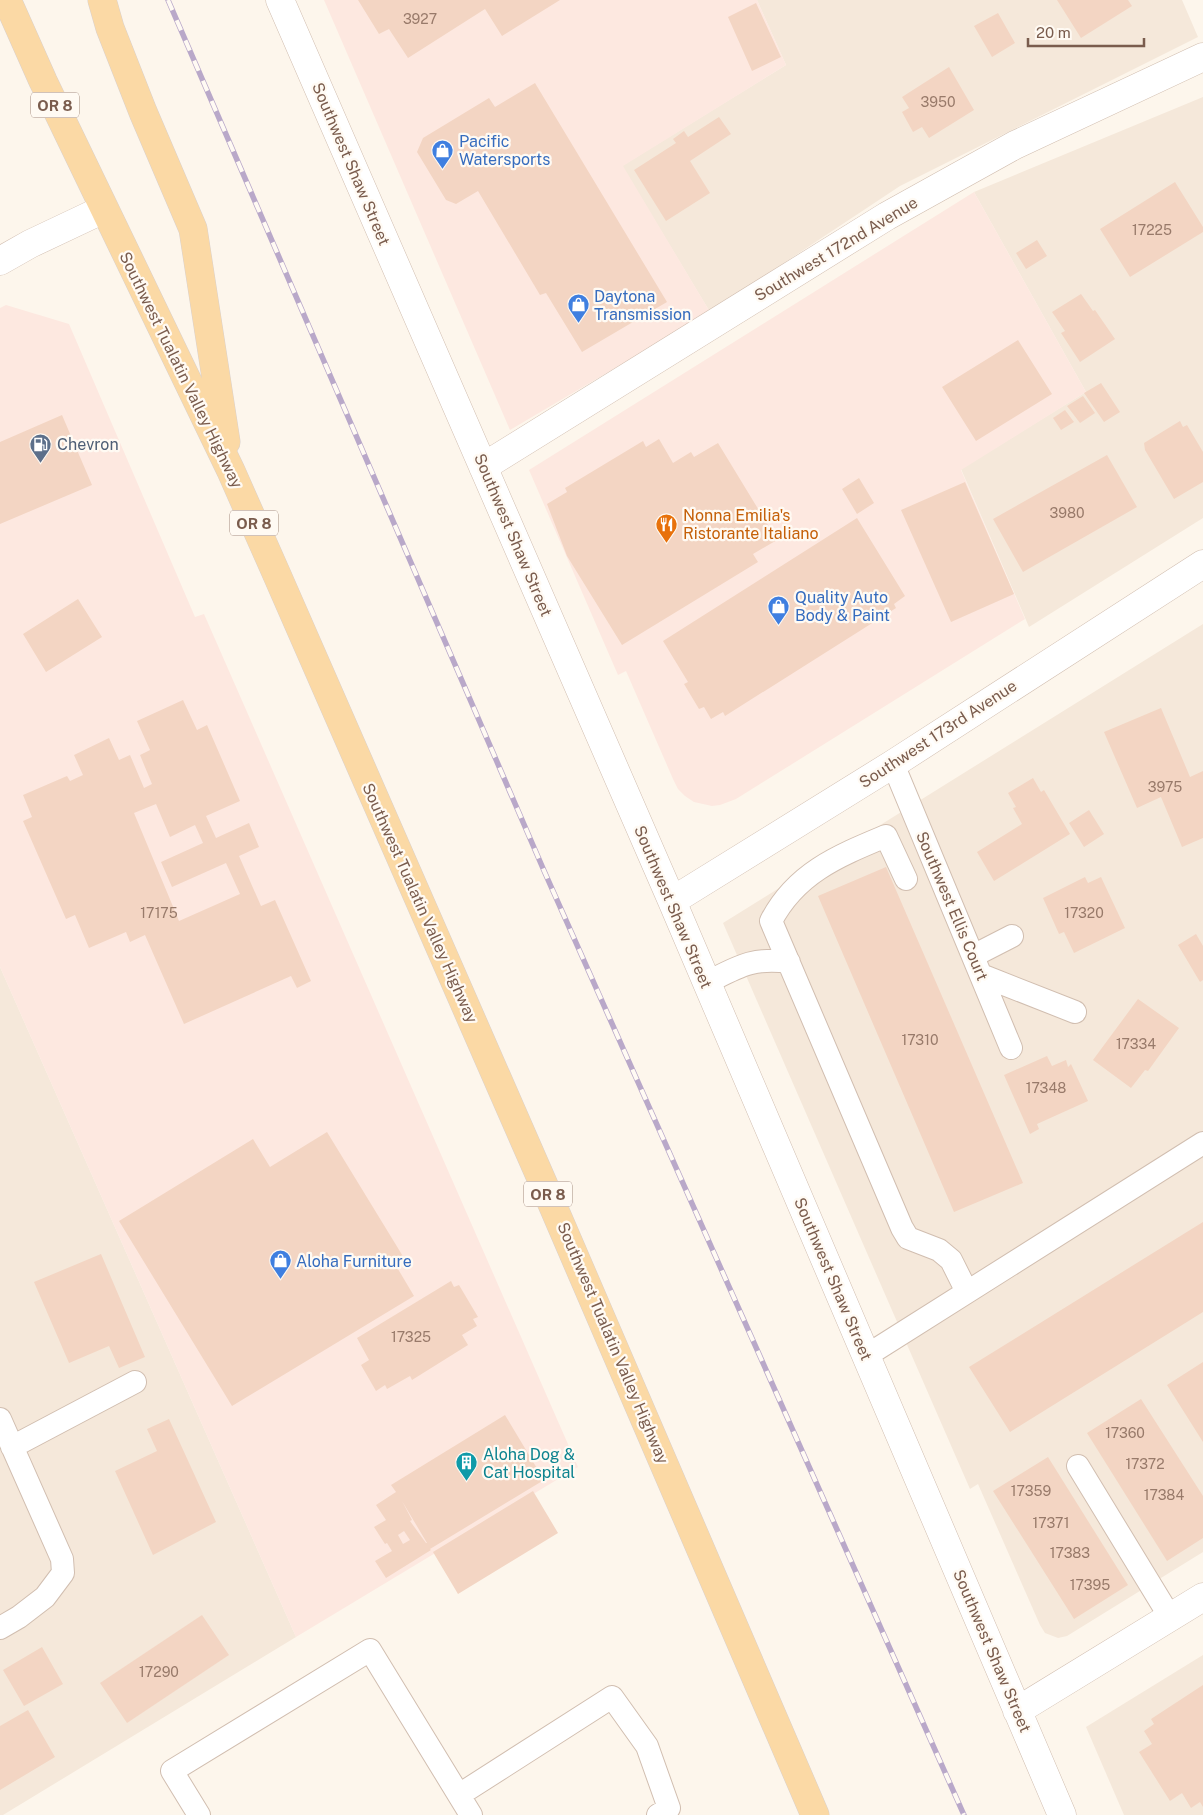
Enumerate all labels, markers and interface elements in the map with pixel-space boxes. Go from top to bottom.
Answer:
house number: 3927 [403,11,437,27]
scale bar [1028,15,1144,47]
text: 20 m [1036,24,1071,41]
street label: Southwest Shaw Street [308,80,394,248]
road number: OR 8 [31,92,79,118]
house number: 3950 [920,94,956,110]
place label: Pacific Watersports [459,132,550,169]
shop icon: Pacific Watersports [431,138,455,169]
street label: Southwest 172nd Avenue [751,193,921,305]
house number: 17225 [1132,222,1172,238]
street label: Southwest Tualatin Valley Highway [115,249,247,492]
place label: Daytona Transmission [594,287,691,324]
shop icon: Daytona Transmission [566,293,590,324]
fuel station icon: Chevron [29,432,53,463]
place label: Chevron [57,435,119,454]
street label: Southwest Shaw Street [470,451,556,619]
house number: 3980 [1050,505,1084,521]
place label: Nonna Emilia's Ristorante Italiano [683,506,819,543]
road number: OR 8 [230,510,278,536]
restaurant icon: Nonna Emilia's Ristorante Italiano [655,512,679,543]
place label: Quality Auto Body & Paint [795,588,890,625]
shop icon: Quality Auto Body & Paint [767,594,791,625]
street label: Southwest 173rd Avenue [856,676,1020,792]
house number: 3975 [1148,779,1182,795]
street label: Southwest Tualatin Valley Highway [358,780,482,1026]
street label: Southwest Shaw Street [630,823,716,991]
street label: Southwest Ellis Court [912,829,992,983]
house number: 17175 [140,905,178,921]
house number: 17320 [1064,905,1104,921]
house number: 17310 [902,1032,938,1048]
house number: 17334 [1116,1036,1156,1052]
house number: 17348 [1026,1080,1066,1096]
road number: OR 8 [524,1182,572,1206]
street label: Southwest Shaw Street [790,1195,876,1363]
street label: Southwest Tualatin Valley Highway [553,1219,673,1467]
shop icon: Aloha Furniture [268,1249,292,1280]
place label: Aloha Furniture [296,1252,412,1271]
house number: 17325 [391,1329,431,1345]
house number: 17360 [1105,1425,1145,1441]
place label: Aloha Dog & Cat Hospital [483,1445,575,1482]
building icon: Aloha Dog & Cat Hospital [455,1451,479,1482]
house number: 17372 [1125,1456,1165,1472]
house number: 17359 [1011,1483,1051,1499]
house number: 17384 [1144,1487,1184,1503]
house number: 17371 [1033,1515,1069,1531]
house number: 17383 [1050,1545,1090,1561]
street label: Southwest Shaw Street [949,1567,1035,1735]
house number: 17395 [1070,1577,1110,1593]
house number: 17290 [139,1664,179,1680]

